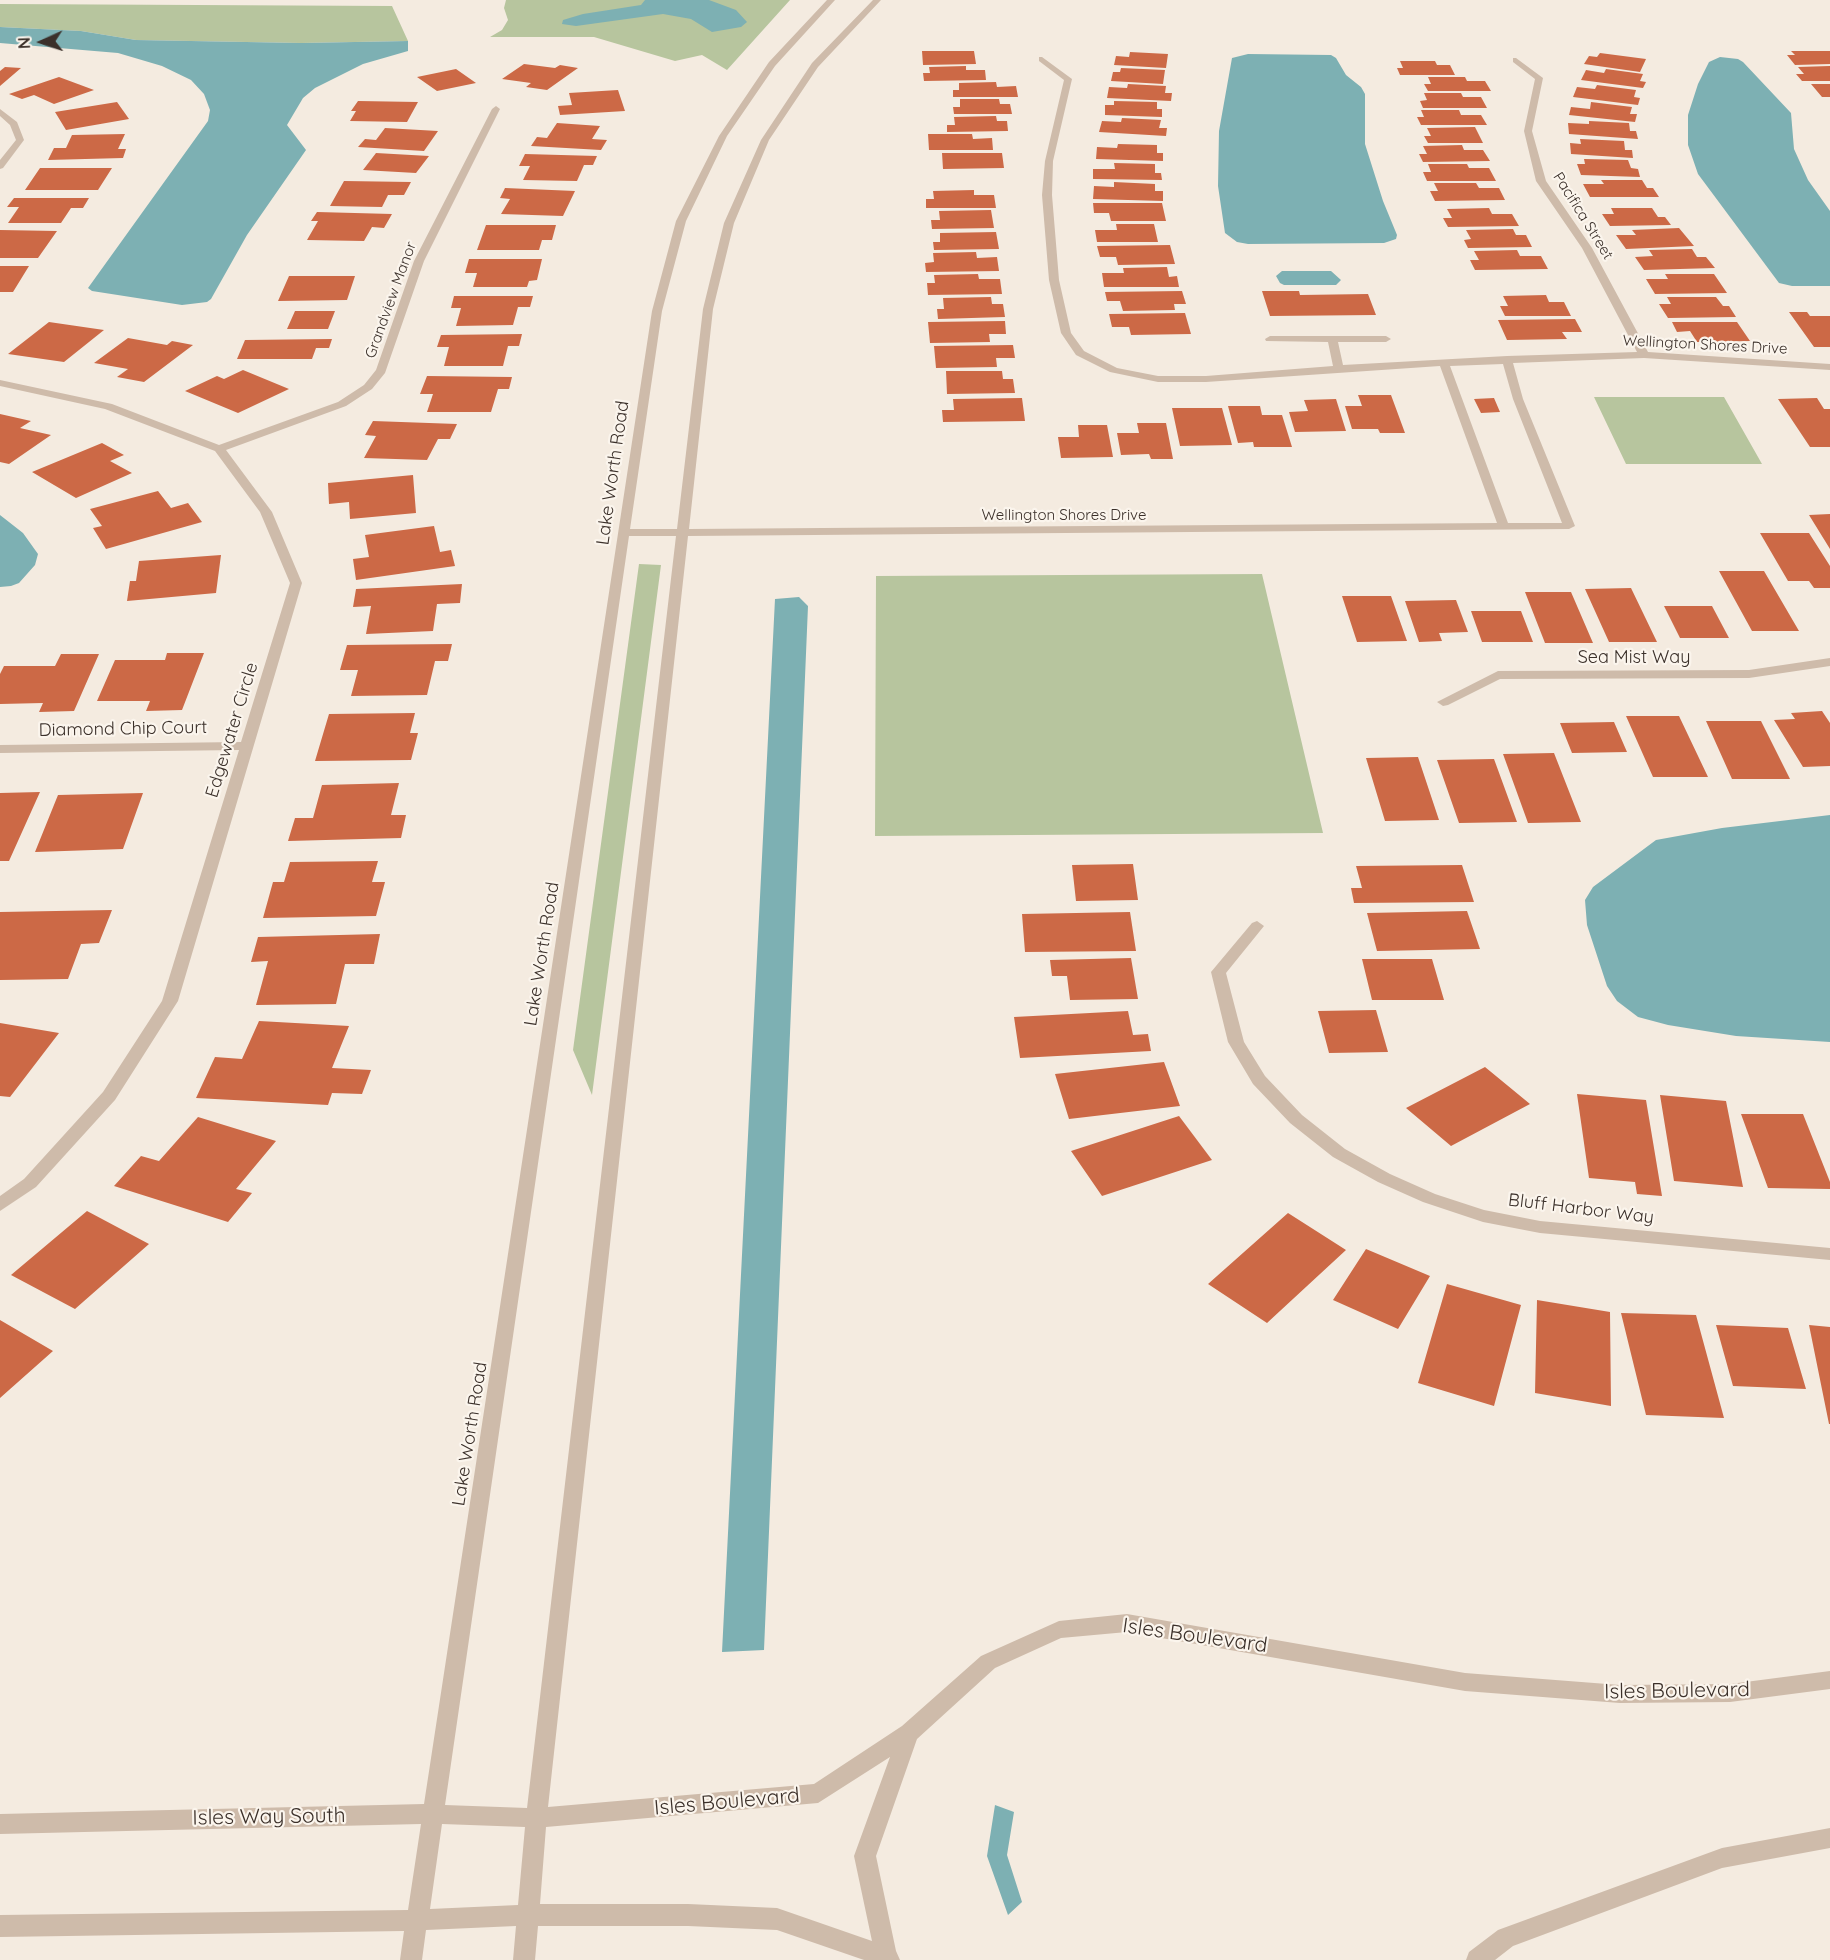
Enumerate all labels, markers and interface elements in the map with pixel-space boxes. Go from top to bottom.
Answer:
north arrow [12,12,72,72]
text: N [14,37,34,49]
street label: Pacifica Street [1549,169,1617,263]
street label: Grandview Manor [362,239,420,361]
street label: Wellington Shores Drive [1622,332,1788,358]
street label: Lake Worth Road [592,399,634,547]
street label: Wellington Shores Drive [982,506,1146,524]
street label: Sea Mist Way [1578,647,1690,669]
street label: Edgewater Circle [201,660,263,800]
street label: Diamond Chip Court [38,717,208,741]
street label: Lake Worth Road [520,880,564,1028]
street label: Bluff Harbor Way [1507,1189,1655,1229]
street label: Lake Worth Road [448,1360,492,1508]
street label: Isles Boulevard [1121,1613,1269,1659]
street label: Isles Boulevard [1604,1677,1750,1705]
street label: Isles Boulevard [653,1783,801,1821]
street label: Isles Way South [192,1803,346,1831]

